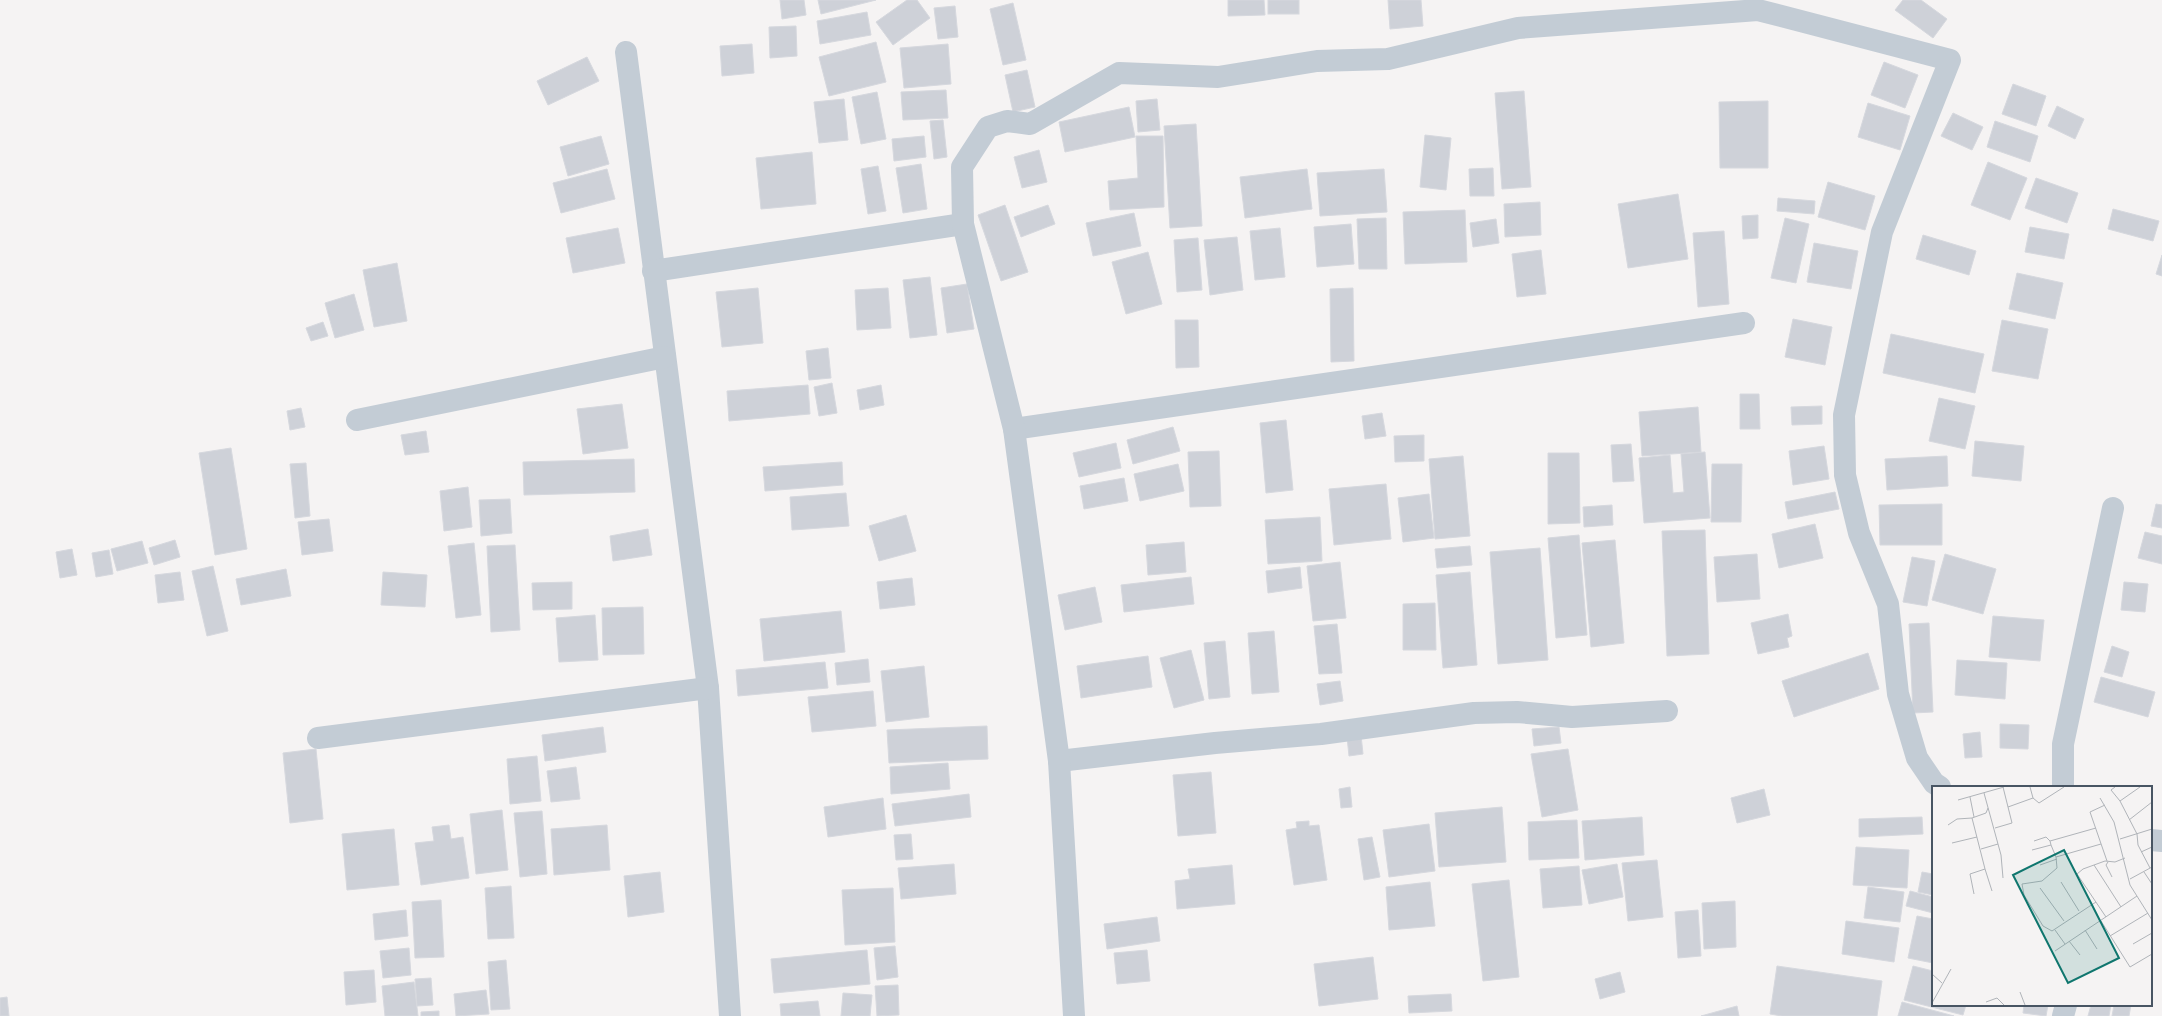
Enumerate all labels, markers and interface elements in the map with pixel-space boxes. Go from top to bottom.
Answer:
inset map [1932,786,2152,1006]

